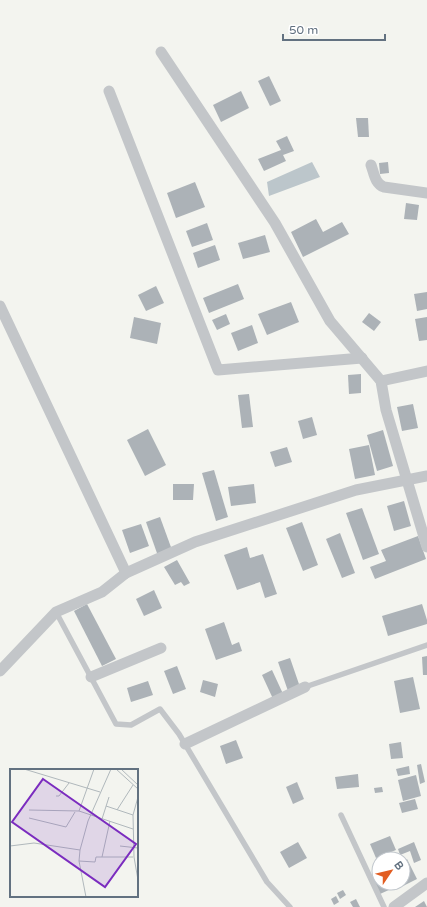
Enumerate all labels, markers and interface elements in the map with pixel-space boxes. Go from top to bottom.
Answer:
scale bar [283,16,385,42]
text: 50 m [289,23,318,37]
inset map [10,769,138,897]
north arrow [371,851,411,891]
text: B [391,859,407,873]

